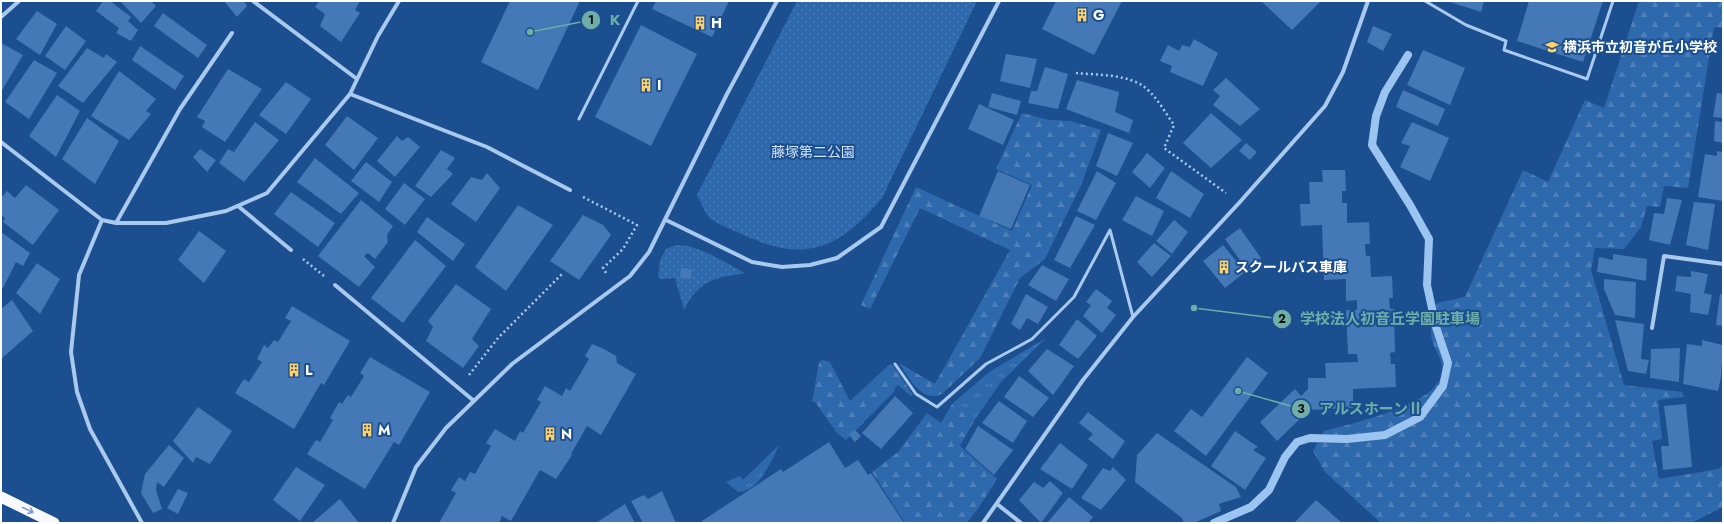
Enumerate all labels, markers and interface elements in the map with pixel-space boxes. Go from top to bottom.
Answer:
place label: G [1093,5,1104,25]
callout: K [581,6,628,33]
building icon: G [1074,7,1090,23]
text: K [610,9,621,31]
text: 1 [588,11,594,29]
place label: H [711,13,722,33]
building icon: H [692,15,708,31]
place label: 横浜市立初音が丘小学校 [1563,37,1717,57]
school or university icon: 横浜市立初音が丘小学校 [1544,39,1560,55]
place label: I [657,75,661,95]
building icon: I [638,77,654,93]
park label: 藤塚第二公園 [771,142,855,162]
place label: スクールバス車庫 [1235,257,1347,277]
building icon: スクールバス車庫 [1216,259,1232,275]
callout: 学校法人初音丘学園駐車場 [1272,305,1488,332]
text: 学校法人初音丘学園駐車場 [1300,308,1480,330]
text: 2 [1278,310,1286,328]
place label: L [305,360,313,380]
building icon: L [286,362,302,378]
callout: アルスホーンⅡ [1291,396,1432,423]
text: アルスホーンⅡ [1319,398,1423,420]
text: 3 [1297,400,1305,418]
place label: M [378,420,390,440]
building icon: M [359,422,375,438]
place label: N [561,424,572,444]
building icon: N [542,426,558,442]
one-way arrow [21,507,33,514]

